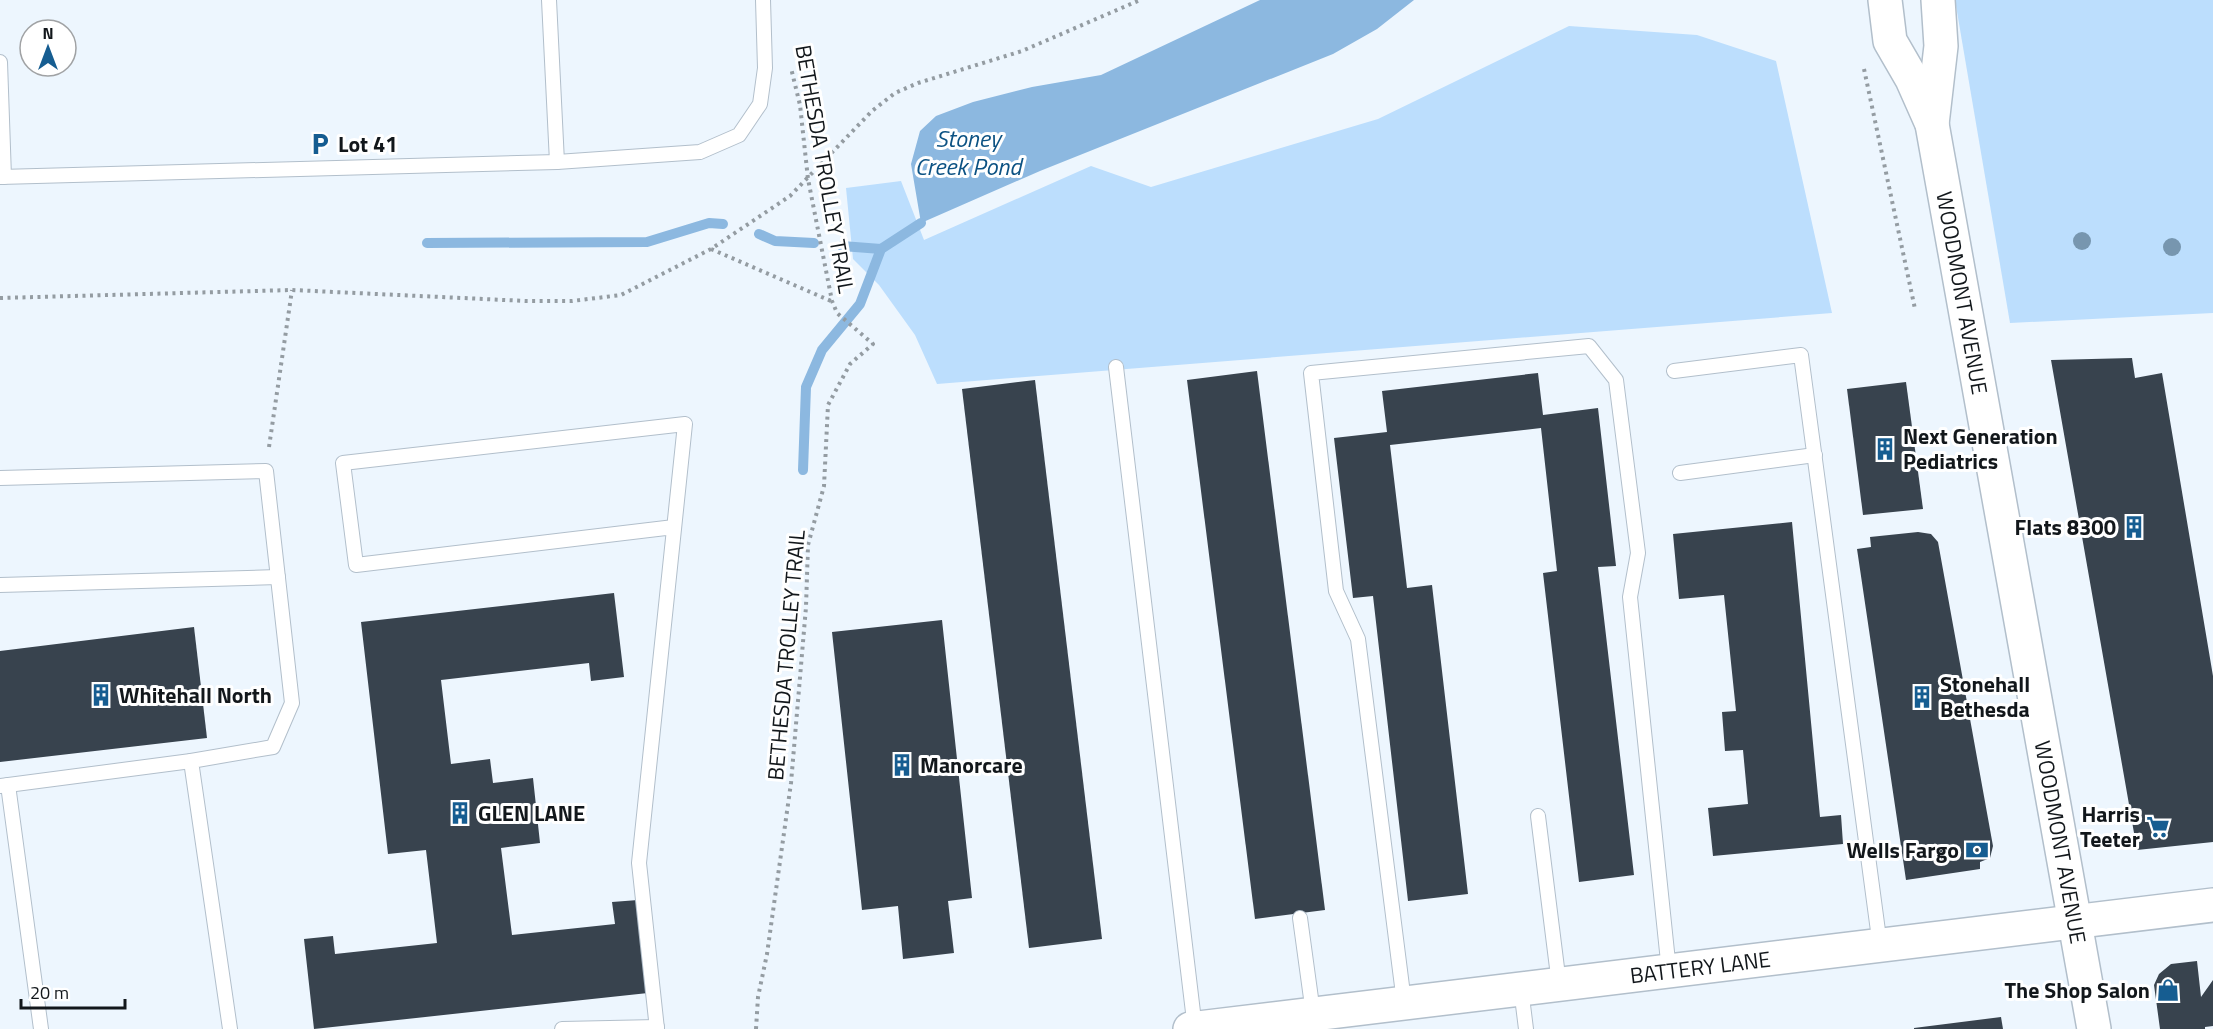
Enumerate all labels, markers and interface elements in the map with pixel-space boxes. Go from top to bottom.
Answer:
north arrow [18,18,78,78]
text: N [42,21,54,45]
street label: BETHESDA TROLLEY TRAIL [786,42,864,296]
water label: Stoney Creek Pond [915,120,1024,184]
place label: Lot 41 [338,127,398,161]
parking icon: Lot 41 [307,131,333,157]
street label: WOODMONT AVENUE [1927,189,1997,397]
place label: Next Generation Pediatrics [1903,419,2058,478]
building icon: Next Generation Pediatrics [1872,436,1898,462]
place label: Flats 8300 [2015,510,2116,544]
building icon: Flats 8300 [2121,514,2147,540]
street label: BETHESDA TROLLEY TRAIL [758,528,814,782]
place label: Stonehall Bethesda [1940,667,2030,726]
place label: Whitehall North [119,678,272,712]
building icon: Whitehall North [88,682,114,708]
building icon: Stonehall Bethesda [1909,684,1935,710]
street label: WOODMONT AVENUE [2026,738,2095,946]
place label: Manorcare [920,748,1023,782]
building icon: Manorcare [889,752,915,778]
place label: GLEN LANE [478,796,585,830]
place label: Harris Teeter [2080,797,2140,856]
building icon: GLEN LANE [447,800,473,826]
supermarket icon: Harris Teeter [2145,814,2171,840]
place label: Wells Fargo [1846,833,1959,867]
bank icon: Wells Fargo [1964,837,1990,863]
street label: BATTERY LANE [1628,942,1772,993]
scale bar [21,972,124,1010]
place label: The Shop Salon [2005,973,2150,1007]
shop icon: The Shop Salon [2155,977,2181,1003]
text: 20 m [30,979,69,1006]

